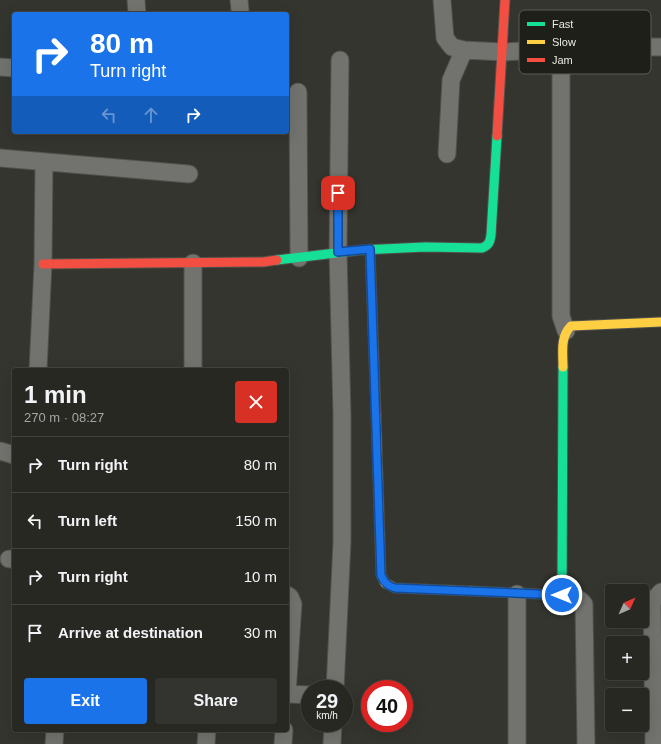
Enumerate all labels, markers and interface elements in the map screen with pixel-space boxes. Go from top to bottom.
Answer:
legend [519,10,651,74]
text: Fast [552,18,573,30]
icon: right [24,28,76,80]
text: 80 m [90,28,154,59]
text: Slow [552,36,576,48]
text: Jam [552,54,573,66]
text: Turn right [90,61,166,81]
icon: left [98,104,120,126]
icon: ahead [140,104,162,126]
icon: right [182,104,204,126]
pin [321,176,355,210]
icon: arrive [327,182,349,204]
text: 1 min [24,381,87,408]
button: close [235,381,277,423]
text: 270 m · 08:27 [24,410,104,425]
icon: right [24,454,46,476]
text: Turn right [58,456,128,473]
text: 80 m [244,456,277,473]
icon: left [24,510,46,532]
text: Turn left [58,512,117,529]
text: 150 m [235,512,277,529]
icon: right [24,566,46,588]
text: Turn right [58,568,128,585]
text: 10 m [244,568,277,585]
position arrow [541,574,583,616]
north arrow [605,584,649,628]
map controls [605,584,649,732]
icon: arrive [24,622,46,644]
text: Arrive at destination [58,624,203,641]
text: 30 m [244,624,277,641]
button: + [605,636,649,680]
button: Exit [24,678,147,724]
button: Share [155,678,277,724]
speed limit sign: 40 [361,680,413,732]
button: − [605,688,649,732]
text: 29 [316,690,338,712]
text: km/h [316,710,338,721]

